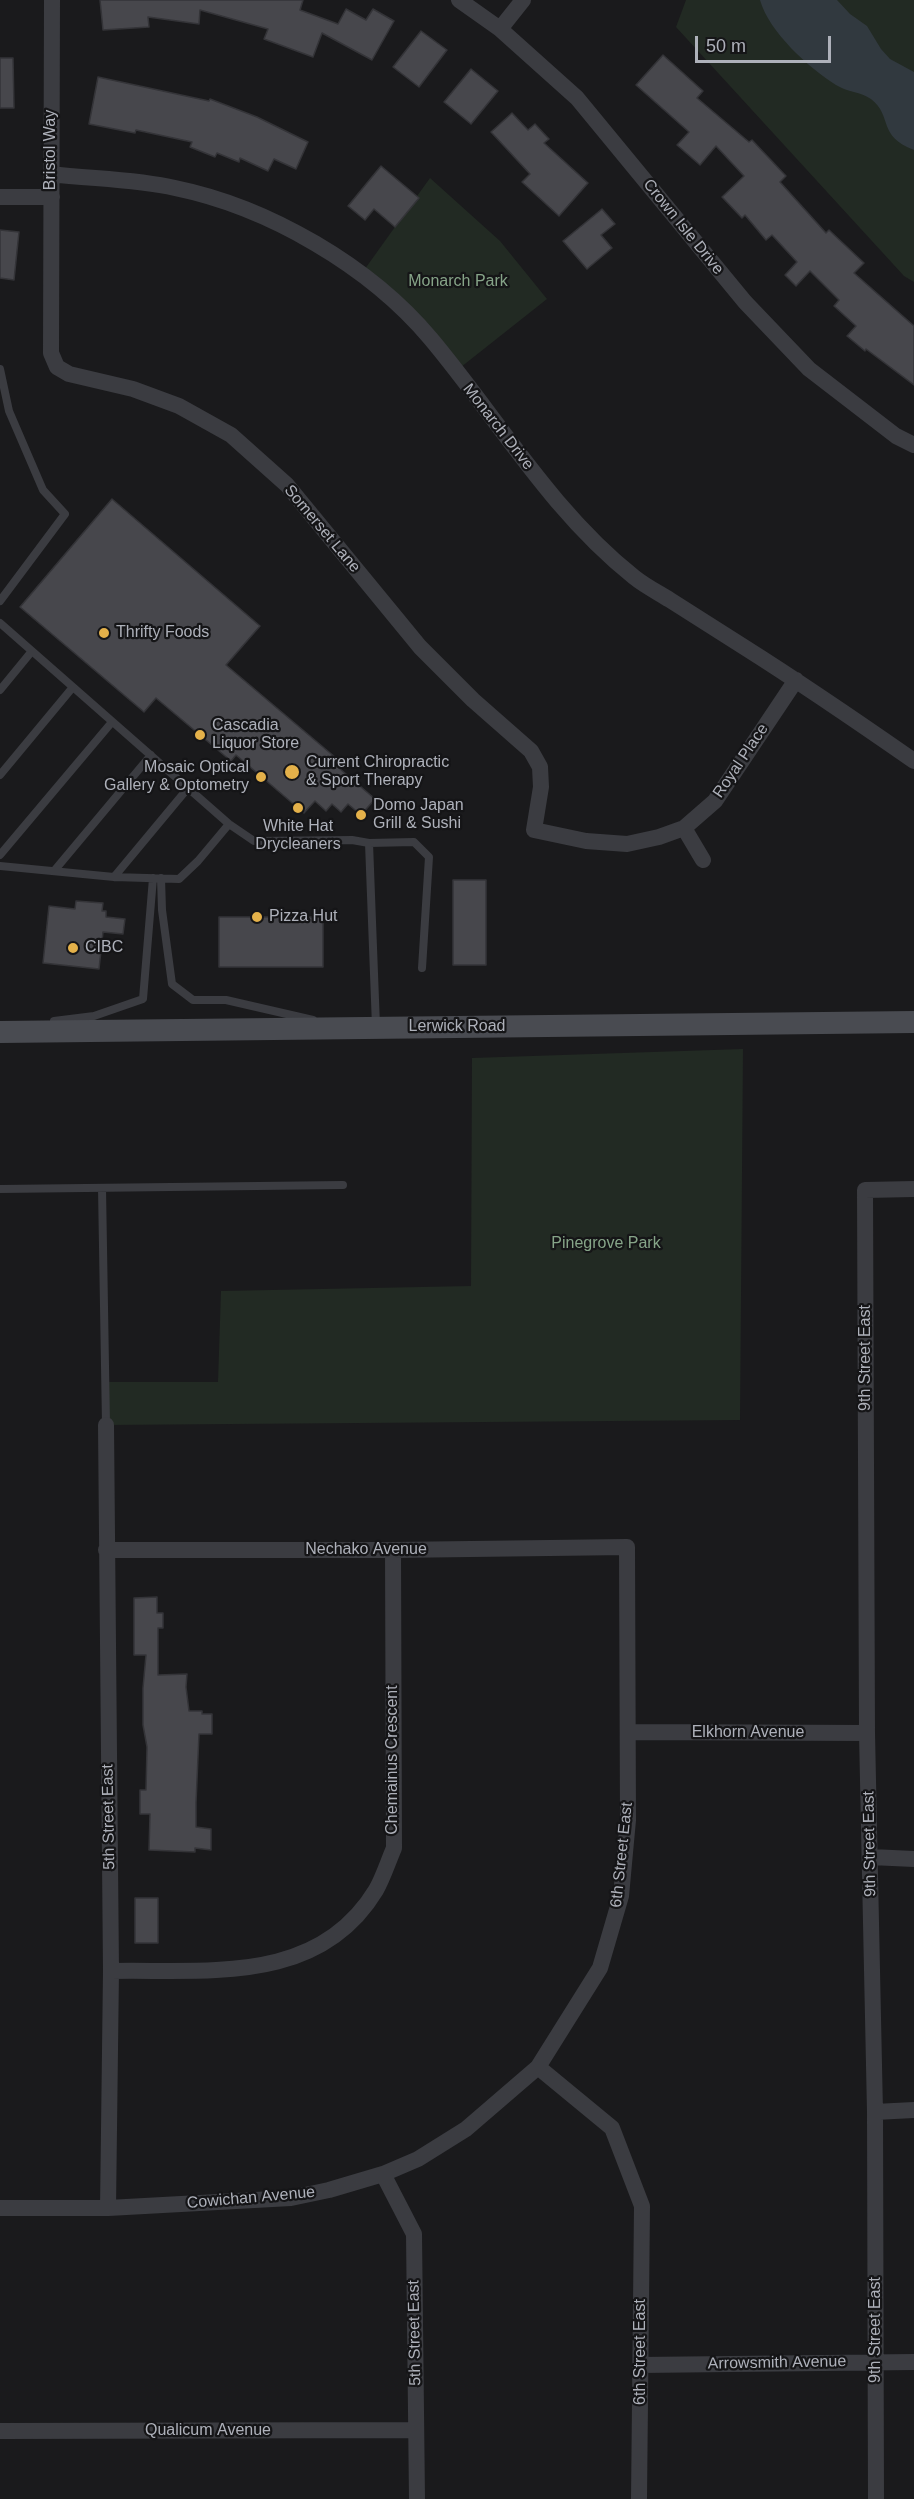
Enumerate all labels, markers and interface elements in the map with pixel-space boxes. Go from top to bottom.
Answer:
scale bar [698,24,834,62]
text: 50 m [706,36,746,56]
street label: Bristol Way [41,110,61,190]
street label: Crown Isle Drive [639,175,727,279]
park label: Monarch Park [408,272,508,292]
street label: Monarch Drive [458,380,538,474]
street label: Somerset Lane [280,481,364,577]
place label: Thrifty Foods [116,623,209,643]
marker: Thrifty Foods [97,626,111,640]
place label: Cascadia Liquor Store [212,716,299,754]
street label: Royal Place [709,720,773,802]
marker: Cascadia Liquor Store [193,728,207,742]
place label: Current Chiropractic & Sport Therapy [306,753,449,791]
place label: Mosaic Optical Gallery & Optometry [104,758,249,796]
marker: Current Chiropractic & Sport Therapy [283,763,301,781]
marker: Mosaic Optical Gallery & Optometry [254,770,268,784]
place label: Domo Japan Grill & Sushi [373,796,464,834]
marker: White Hat Drycleaners [291,801,305,815]
marker: Domo Japan Grill & Sushi [354,808,368,822]
place label: White Hat Drycleaners [255,817,341,855]
place label: Pizza Hut [269,907,337,927]
marker: Pizza Hut [250,910,264,924]
place label: CIBC [85,938,123,958]
marker: CIBC [66,941,80,955]
street label: Lerwick Road [409,1017,505,1037]
park label: Pinegrove Park [551,1234,661,1254]
street label: 9th Street East [856,1305,876,1411]
street label: Nechako Avenue [305,1540,427,1560]
street label: Chemainus Crescent [383,1685,403,1835]
street label: Elkhorn Avenue [692,1723,804,1743]
street label: 5th Street East [98,1764,120,1870]
street label: 9th Street East [859,1791,881,1897]
street label: 6th Street East [607,1801,637,1909]
street label: Cowichan Avenue [186,2183,316,2213]
street label: 9th Street East [866,2277,886,2383]
street label: 5th Street East [404,2280,426,2386]
street label: 6th Street East [631,2299,651,2405]
street label: Arrowsmith Avenue [708,2352,846,2374]
street label: Qualicum Avenue [145,2421,271,2441]

